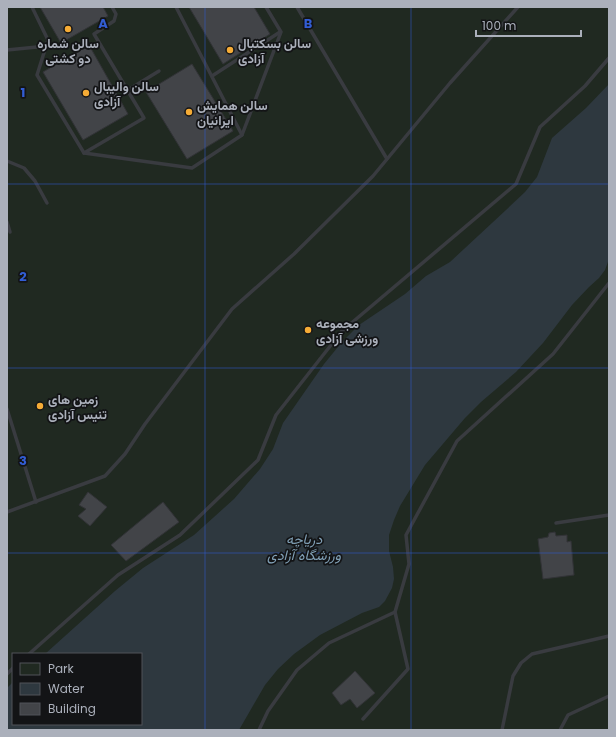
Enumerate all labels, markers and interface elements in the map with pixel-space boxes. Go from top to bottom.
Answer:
scale bar [476,12,581,38]
text: A [98,14,108,33]
text: B [304,14,313,33]
text: 100 m [482,17,516,34]
marker: سالن شماره دو کشتی [63,24,73,34]
place label: سالن شماره دو کشتی [37,34,99,68]
place label: سالن بسکتبال آزادی [238,34,311,68]
marker: سالن بسکتبال آزادی [225,45,235,55]
place label: سالن والیبال آزادی [94,77,159,111]
text: 1 [21,83,25,102]
marker: سالن والیبال آزادی [81,88,91,98]
place label: سالن همایش ایرانیان [197,96,268,130]
marker: سالن همایش ایرانیان [184,107,194,117]
text: 2 [19,267,27,286]
place label: مجموعه ورزشی آزادی [316,314,378,348]
marker: مجموعه ورزشی آزادی [303,325,313,335]
place label: زمین های تنیس آزادی [48,390,107,424]
marker: زمین های تنیس آزادی [35,401,45,411]
text: 3 [19,451,27,470]
water label: دریاچه ورزشگاه آزادی [267,529,342,565]
legend [12,653,142,725]
text: Park [48,660,75,677]
text: Water [48,680,85,697]
text: Building [48,700,96,717]

